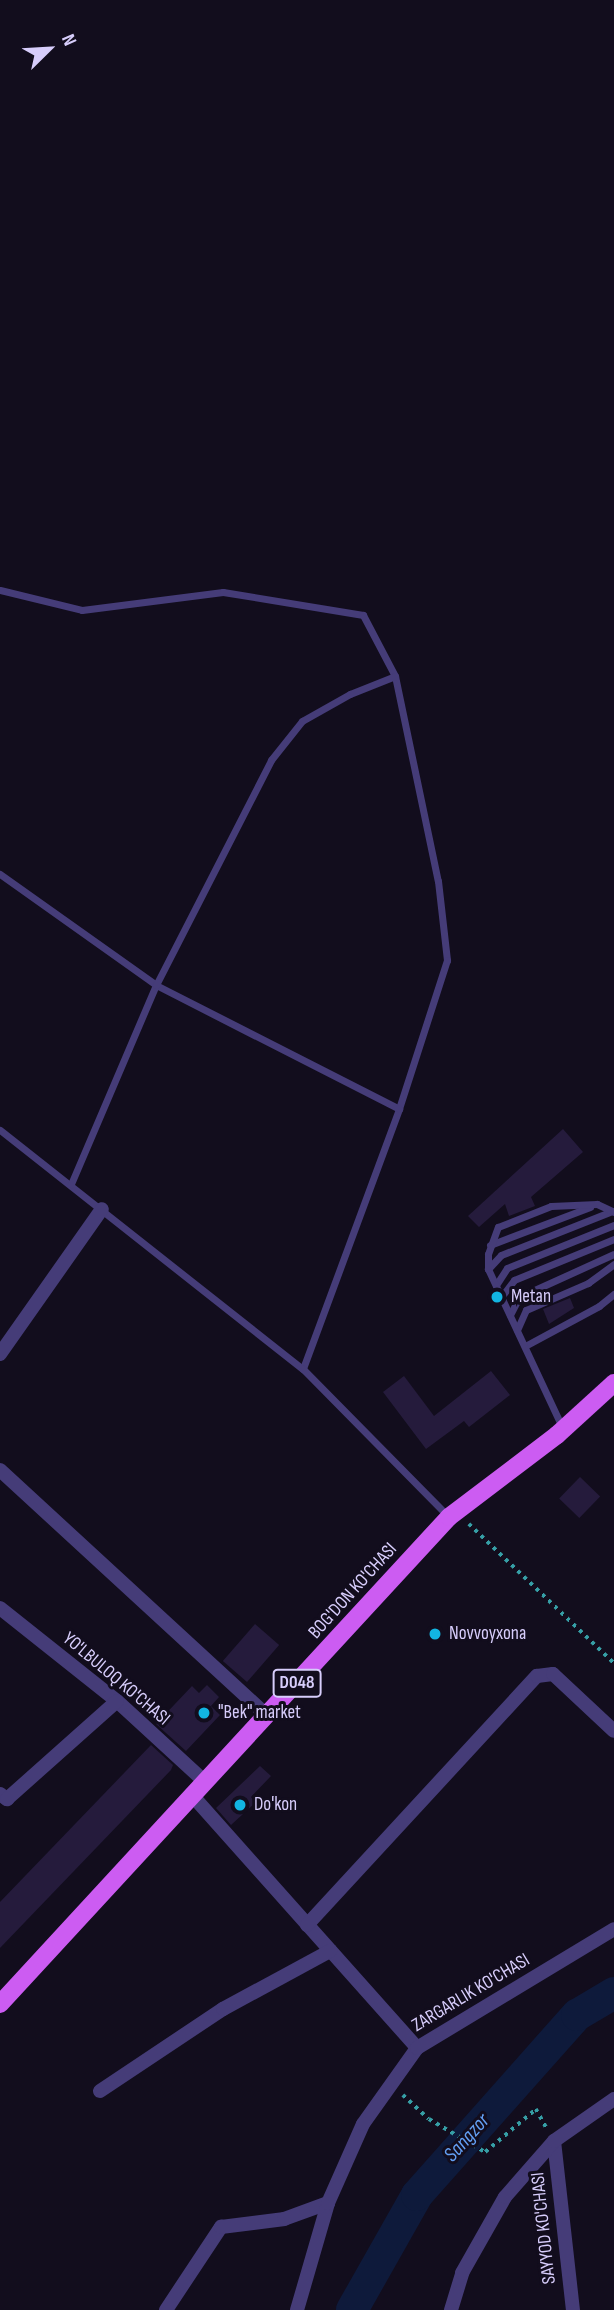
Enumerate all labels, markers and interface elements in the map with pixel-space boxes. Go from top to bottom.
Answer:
north arrow [14,14,84,84]
text: N [56,31,81,50]
place label: Metan [511,1286,551,1308]
marker: Metan [489,1289,505,1305]
street label: BOG'DON KO'CHASI [304,1538,402,1644]
place label: Novvoyxona [449,1623,526,1645]
marker: Novvoyxona [427,1626,443,1642]
street label: YO'LBULOQ KO'CHASI [58,1628,174,1730]
road number: D048 [272,1668,322,1698]
place label: "Bek" market [218,1702,301,1724]
marker: "Bek" market [196,1705,212,1721]
place label: Do'kon [254,1794,297,1816]
marker: Do'kon [232,1797,248,1813]
street label: ZARGARLIK KO'CHASI [408,1949,534,2037]
water label: Sangzor [439,2109,495,2167]
street label: SAYYOD KO'CHASI [527,2171,561,2285]

